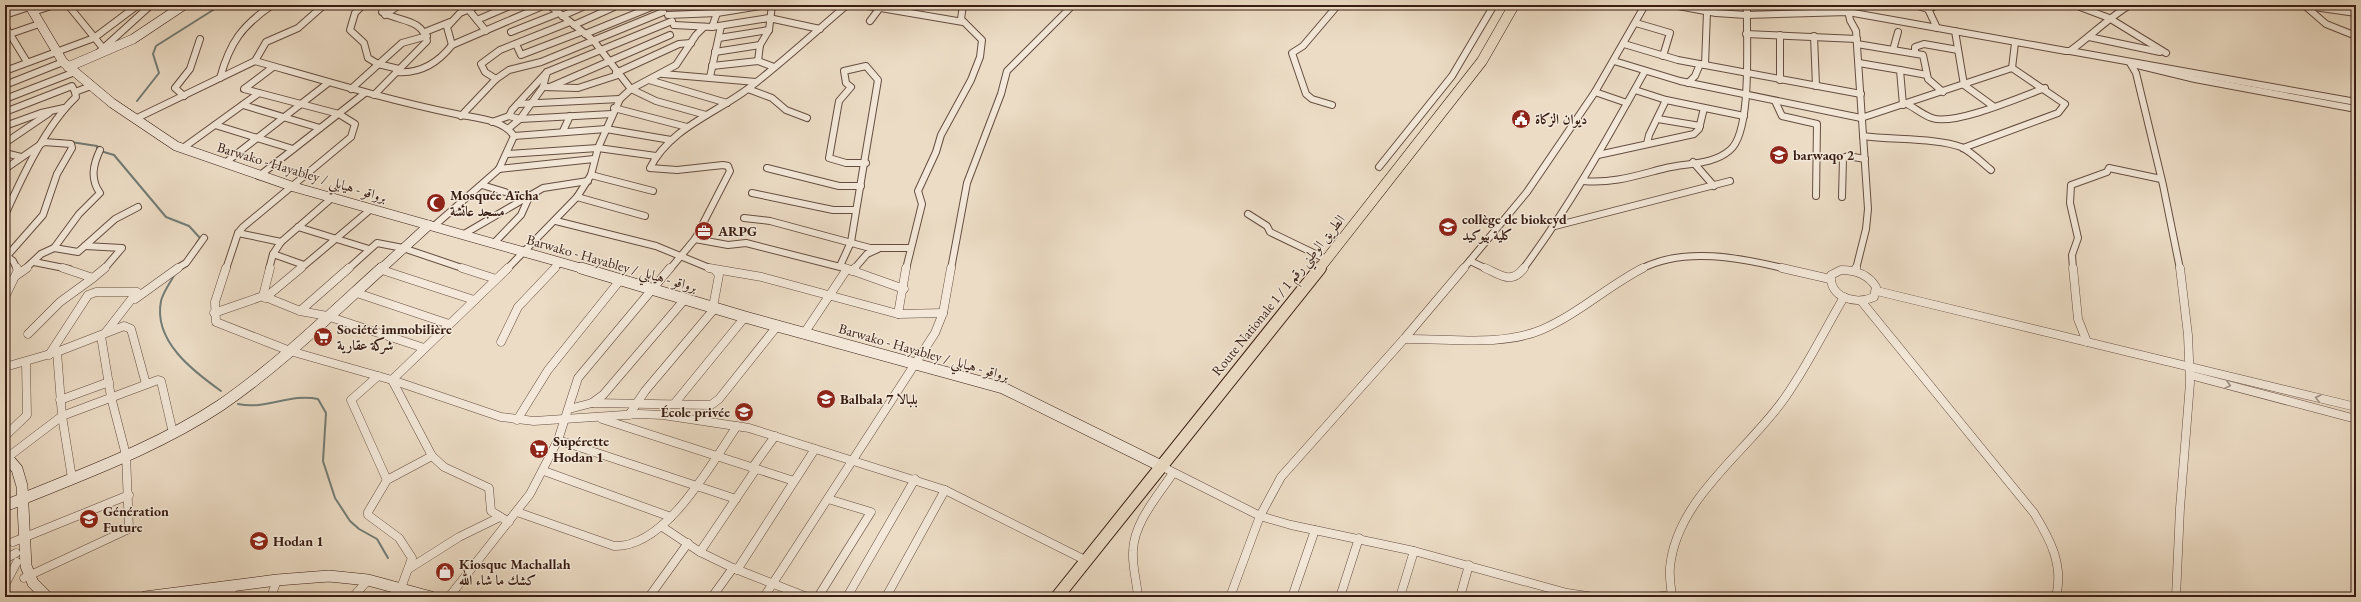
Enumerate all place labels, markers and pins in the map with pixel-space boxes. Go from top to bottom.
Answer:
public building icon: ديوان الزكاة [1510,108,1532,130]
place label: ديوان الزكاة [1535,110,1587,128]
school or university icon: barwaqo 2 [1768,144,1790,166]
place label: barwaqo 2 [1793,146,1855,164]
place label: Mosquée Aïcha مسجد عائشة [450,186,540,220]
mosque icon: Mosquée Aïcha مسجد عائشة [425,192,447,214]
place label: collège de biokeyd كلية بيوكيد [1462,210,1567,244]
school or university icon: collège de biokeyd كلية بيوكيد [1437,216,1459,238]
office icon: ARPG [693,220,715,242]
place label: ARPG [717,222,757,240]
place label: Société immobilière شركة عقارية [337,320,452,355]
supermarket icon: Société immobilière شركة عقارية [312,326,334,348]
school or university icon: Balbala 7 بلبالا [815,388,837,410]
place label: Balbala 7 بلبالا [840,390,918,408]
school or university icon: École privée [733,401,755,423]
place label: École privée [661,403,730,421]
place label: Supérette Hodan 1 [553,432,609,466]
supermarket icon: Supérette Hodan 1 [528,438,550,460]
place label: Génération Future [103,502,169,536]
school or university icon: Génération Future [78,508,100,530]
school or university icon: Hodan 1 [248,530,270,552]
place label: Hodan 1 [273,532,324,550]
place label: Kiosque Machallah كشك ما شاء الله [459,555,571,589]
shop icon: Kiosque Machallah كشك ما شاء الله [434,561,456,583]

